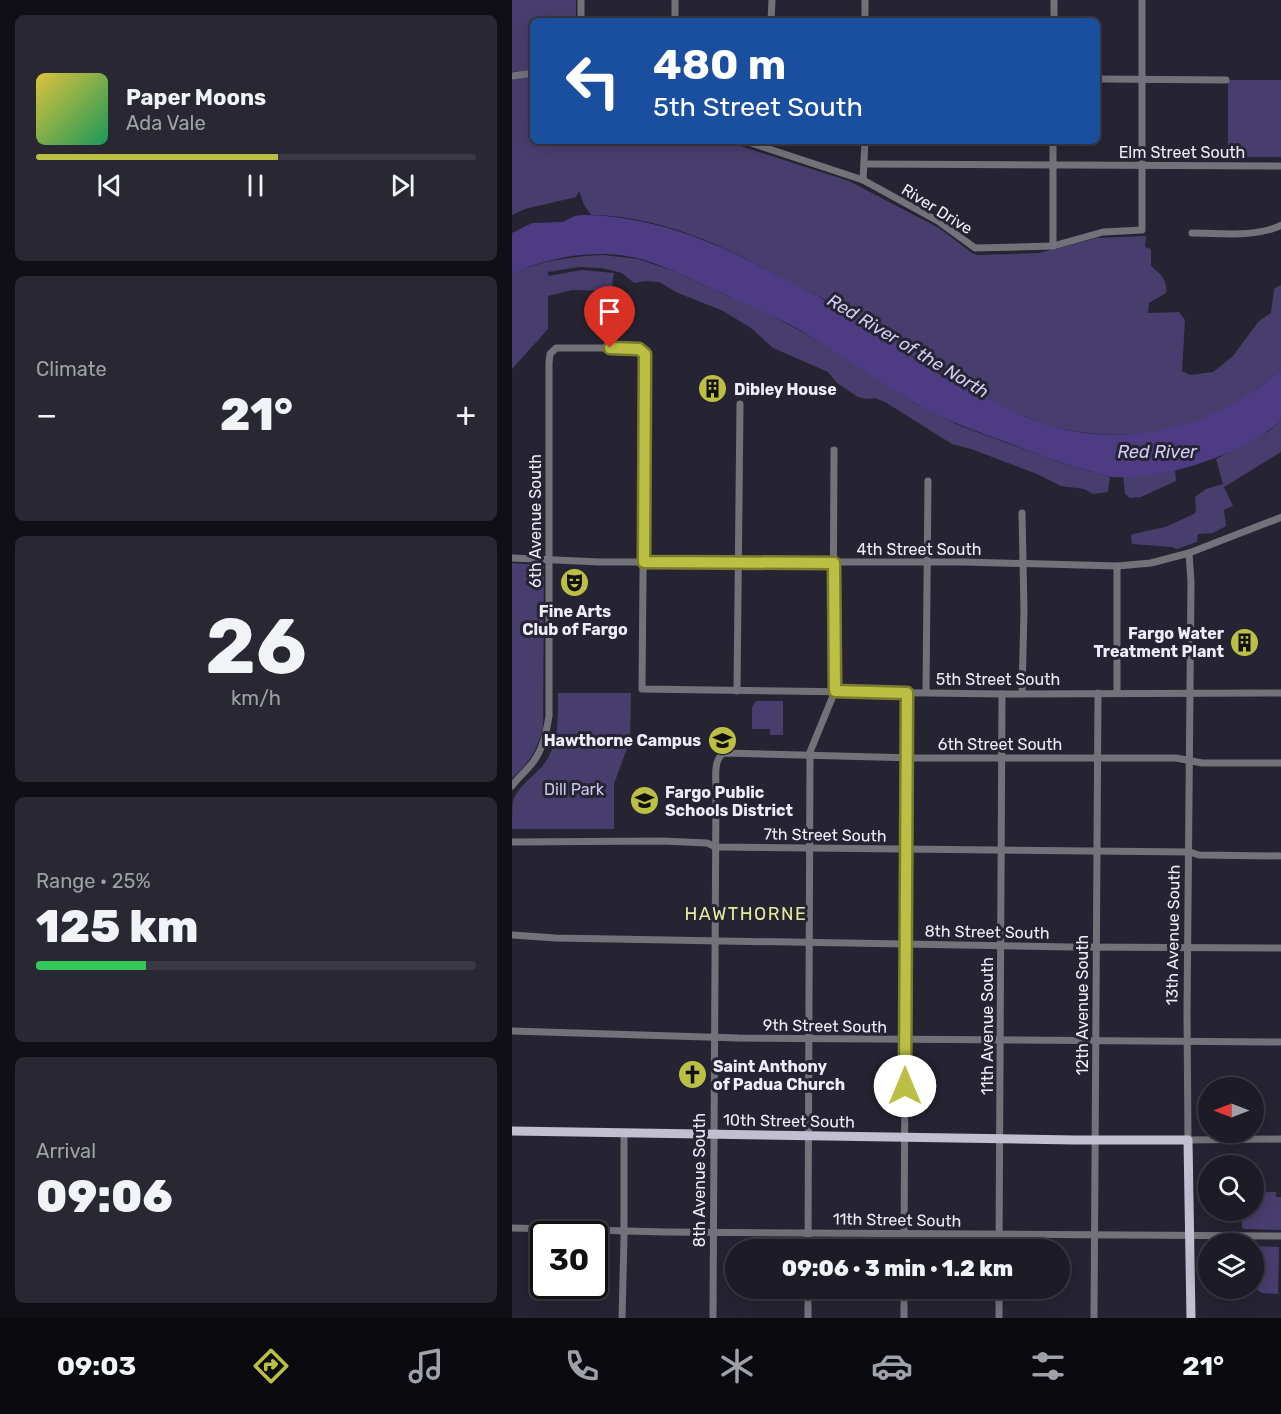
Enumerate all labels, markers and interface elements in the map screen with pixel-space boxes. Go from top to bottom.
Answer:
text: 480 m [653,40,786,90]
icon: left [554,42,632,120]
text: Paper Moons [126,84,266,111]
text: 5th Street South [653,91,863,123]
text: Ada Vale [126,111,206,135]
street label: Elm Street South [1119,143,1245,162]
icon: previous [93,169,126,202]
icon: pause [239,169,272,202]
icon: next [386,169,419,202]
street label: River Drive [898,180,976,238]
pin [584,286,635,348]
water label: Red River of the North [823,289,993,403]
icon: arrive [593,295,626,328]
text: Climate [36,357,107,381]
building icon: Dibley House [697,373,729,405]
place label: Dibley House [734,380,837,399]
text: 21° [220,388,293,441]
text: − [36,395,57,434]
text: + [455,395,476,434]
water label: Red River [1117,441,1198,463]
street label: 6th Avenue South [526,454,545,588]
street label: 4th Street South [857,540,981,559]
theatre icon: Fine Arts Club of Fargo [559,567,591,599]
text: 26 [205,600,307,693]
place label: Fine Arts Club of Fargo [522,602,628,639]
place label: Fargo Water Treatment Plant [1093,624,1225,661]
building icon: Fargo Water Treatment Plant [1229,626,1261,658]
street label: 5th Street South [936,670,1060,689]
text: km/h [231,686,281,710]
school or university icon: Hawthorne Campus [706,724,738,756]
place label: Hawthorne Campus [544,731,701,750]
street label: 6th Street South [938,735,1062,754]
park label: Dill Park [544,780,605,799]
place label: Fargo Public Schools District [665,783,793,820]
school or university icon: Fargo Public Schools District [628,785,660,817]
street label: 7th Street South [763,824,887,846]
street label: 13th Avenue South [1162,864,1184,1006]
text: Range · 25% [36,869,151,893]
text: 125 km [36,900,199,953]
district label: HAWTHORNE [684,903,808,925]
street label: 8th Street South [924,921,1050,943]
street label: 12th Avenue South [1073,935,1092,1075]
street label: 11th Avenue South [978,957,997,1095]
street label: 9th Street South [763,1015,887,1037]
position arrow [873,1054,937,1118]
place label: Saint Anthony of Padua Church [713,1057,845,1094]
church icon: Saint Anthony of Padua Church [676,1059,708,1091]
north arrow [1198,1077,1264,1143]
map controls [1198,1077,1264,1299]
street label: 10th Street South [723,1110,855,1132]
street label: 8th Avenue South [690,1113,709,1247]
text: Arrival [36,1139,96,1163]
button: search [1198,1155,1264,1221]
text: 09:06 [36,1170,173,1223]
street label: 11th Street South [833,1209,961,1231]
speed limit sign: 30 [530,1221,608,1299]
button: layers [1198,1233,1264,1299]
text: 09:06 · 3 min · 1.2 km [782,1255,1013,1282]
icon: directions [250,1345,292,1387]
icon: music [405,1345,447,1387]
icon: phone [561,1345,603,1387]
icon: climate [716,1345,758,1387]
icon: car [871,1345,913,1387]
icon: filters [1027,1345,1069,1387]
text: 09:03 [57,1350,136,1382]
text: 21° [1182,1350,1224,1382]

